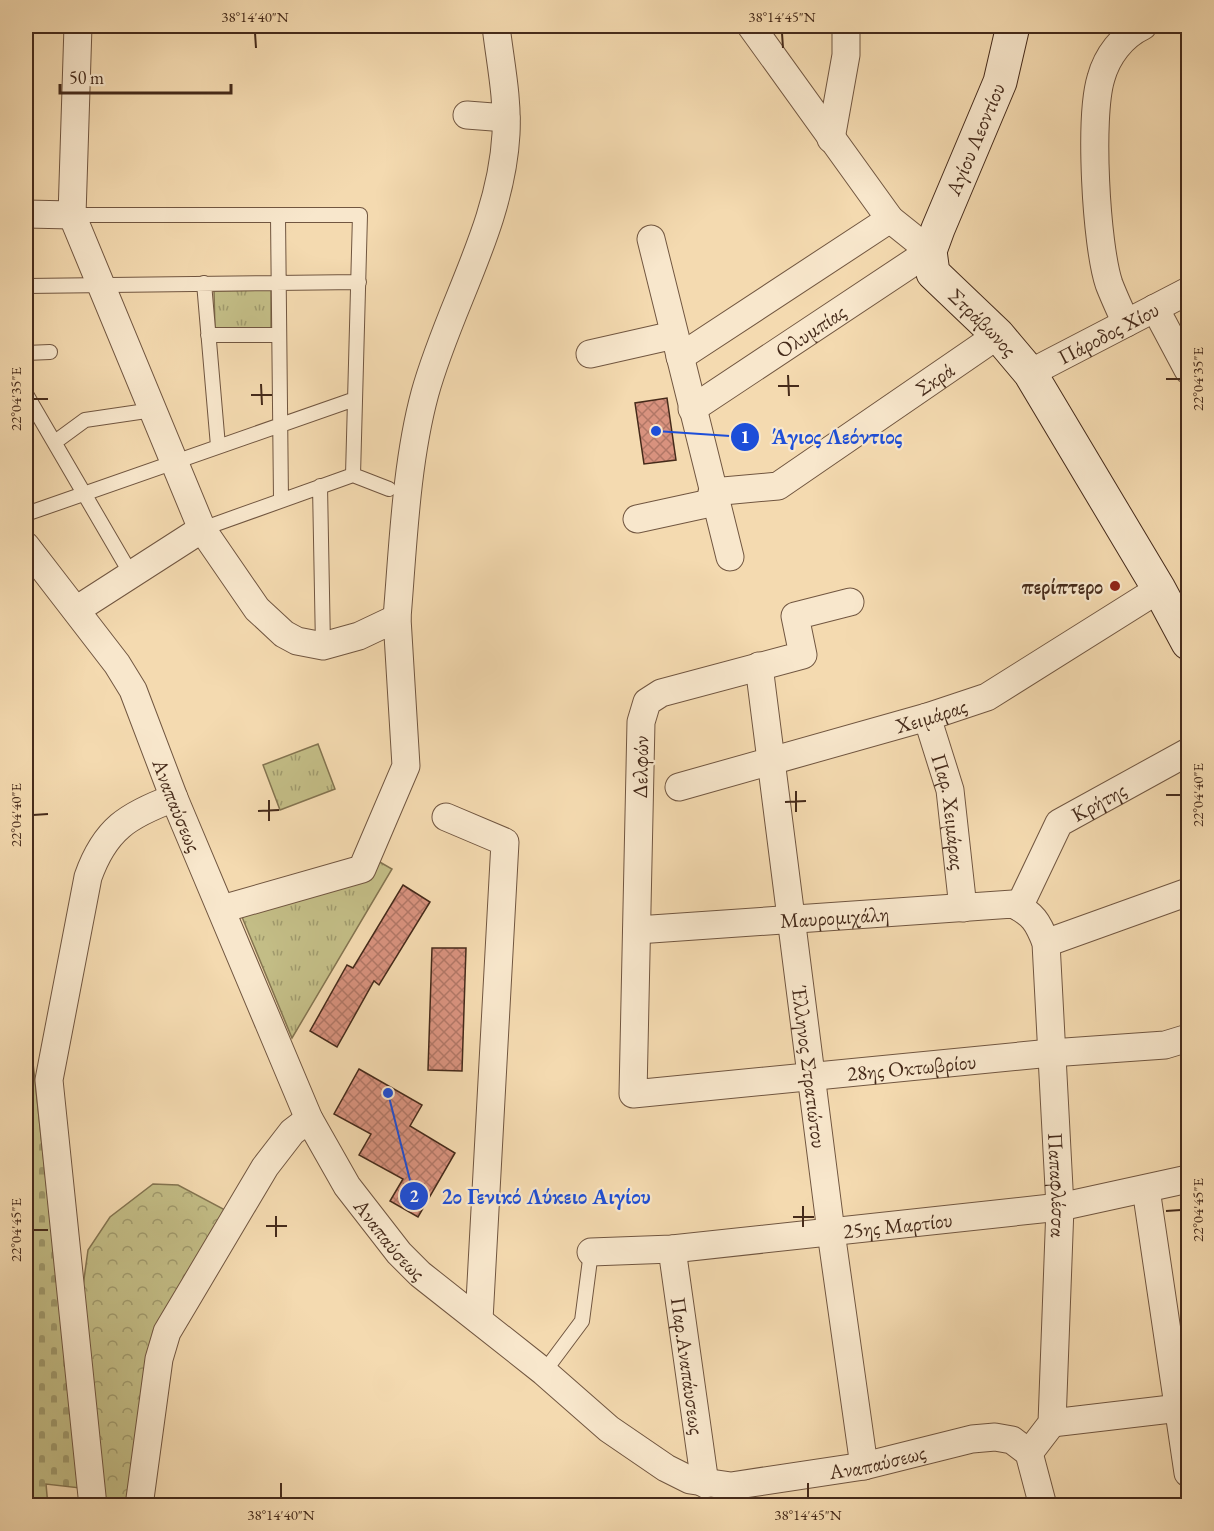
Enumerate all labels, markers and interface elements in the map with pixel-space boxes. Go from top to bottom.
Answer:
text: 38°14'40"N [221,7,289,26]
text: 38°14'45"N [748,7,816,26]
scale bar [60,57,231,95]
text: 50 m [69,66,104,89]
street label: Αγίου Λεοντίου [939,79,1011,200]
street label: Στράβωνος [943,282,1024,362]
street label: Πάροδος Χίου [1053,295,1163,370]
street label: Ολυμπίας [770,297,851,364]
text: 22°04'35"E [1188,346,1207,411]
street label: Σκρά [910,356,959,401]
text: 22°04'35"E [6,366,25,431]
callout: Άγιος Λεόντιος [730,417,915,457]
text: Άγιος Λεόντιος [771,422,903,451]
text: 1 [740,425,750,448]
place label: περίπτερο [1021,573,1103,600]
marker: περίπτερο [1108,579,1122,593]
street label: Χειμάρας [891,691,970,739]
street label: Δελφών [626,735,654,799]
street label: Παρ. Χειμάρας [926,750,972,872]
street label: Αναπαύσεως [146,754,209,856]
text: 22°04'40"E [1188,762,1207,827]
street label: Κρήτης [1066,775,1131,827]
text: 22°04'40"E [6,782,25,847]
street label: Μαυρομιχάλη [779,899,890,934]
street label: Έλληνος Στρατιώτου [786,984,834,1150]
street label: 28ης Οκτωβρίου [846,1047,977,1086]
street label: Παπαφλέσσα [1043,1132,1074,1238]
callout: 2ο Γενικό Λύκειο Αιγίου [399,1176,663,1216]
text: 22°04'45"E [1188,1177,1207,1242]
text: 2ο Γενικό Λύκειο Αιγίου [441,1182,651,1211]
text: 2 [409,1184,419,1207]
street label: Αναπαύσεως [348,1192,432,1286]
text: 22°04'45"E [6,1197,25,1262]
street label: 25ης Μαρτίου [842,1205,954,1244]
street label: Παρ.Αναπάυσεως [665,1295,711,1437]
street label: Αναπαύσεως [826,1438,928,1485]
text: 38°14'40"N [247,1505,315,1524]
text: 38°14'45"N [774,1505,842,1524]

